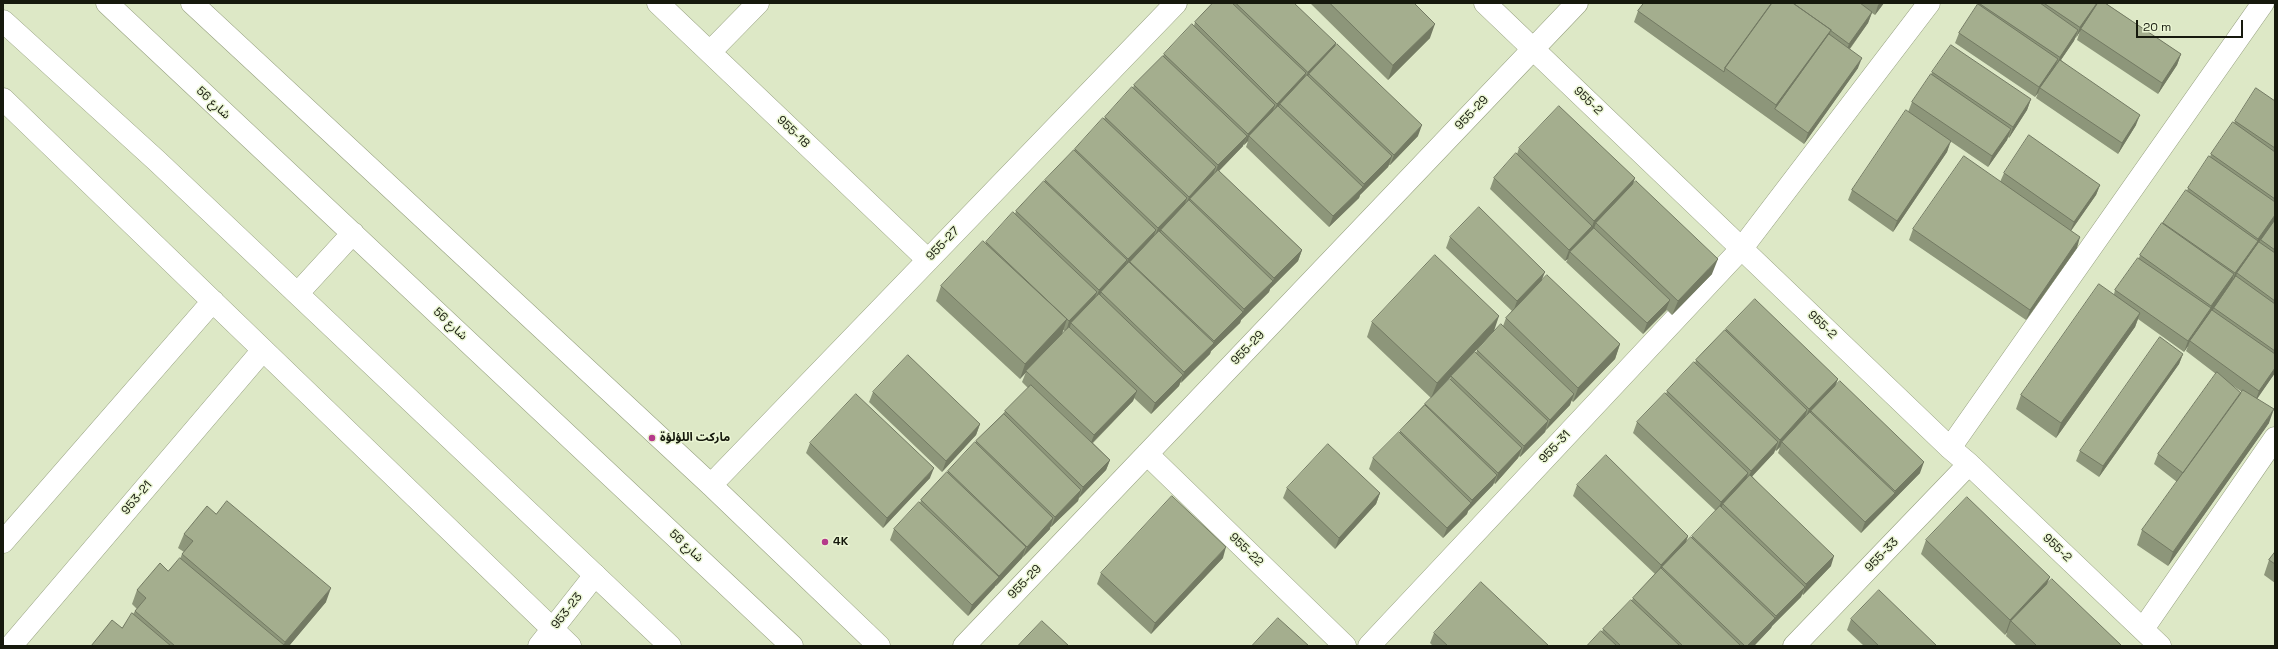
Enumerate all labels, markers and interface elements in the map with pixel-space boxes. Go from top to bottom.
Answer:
scale bar [2138,12,2245,38]
text: 20 m [2143,19,2171,35]
street label: شارع 56 [193,84,233,122]
street label: 955-2 [1571,84,1605,118]
street label: 955-29 [1452,93,1492,133]
street label: 955-18 [774,113,812,151]
street label: 955-27 [924,224,962,264]
street label: شارع 56 [430,305,470,343]
street label: 955-2 [1805,308,1839,342]
street label: 955-29 [1228,328,1268,368]
street label: 955-31 [1536,428,1574,466]
place label: ماركت اللؤلؤة [660,431,730,445]
marker: ماركت اللؤلؤة [647,433,657,443]
street label: 953-21 [119,478,155,518]
street label: شارع 56 [666,527,706,565]
street label: 955-22 [1226,530,1266,570]
street label: 955-2 [2040,531,2074,565]
place label: 4K [833,535,848,549]
street label: 955-33 [1862,535,1902,575]
marker: 4K [820,537,830,547]
street label: 955-29 [1005,562,1045,602]
street label: 953-23 [548,590,586,632]

